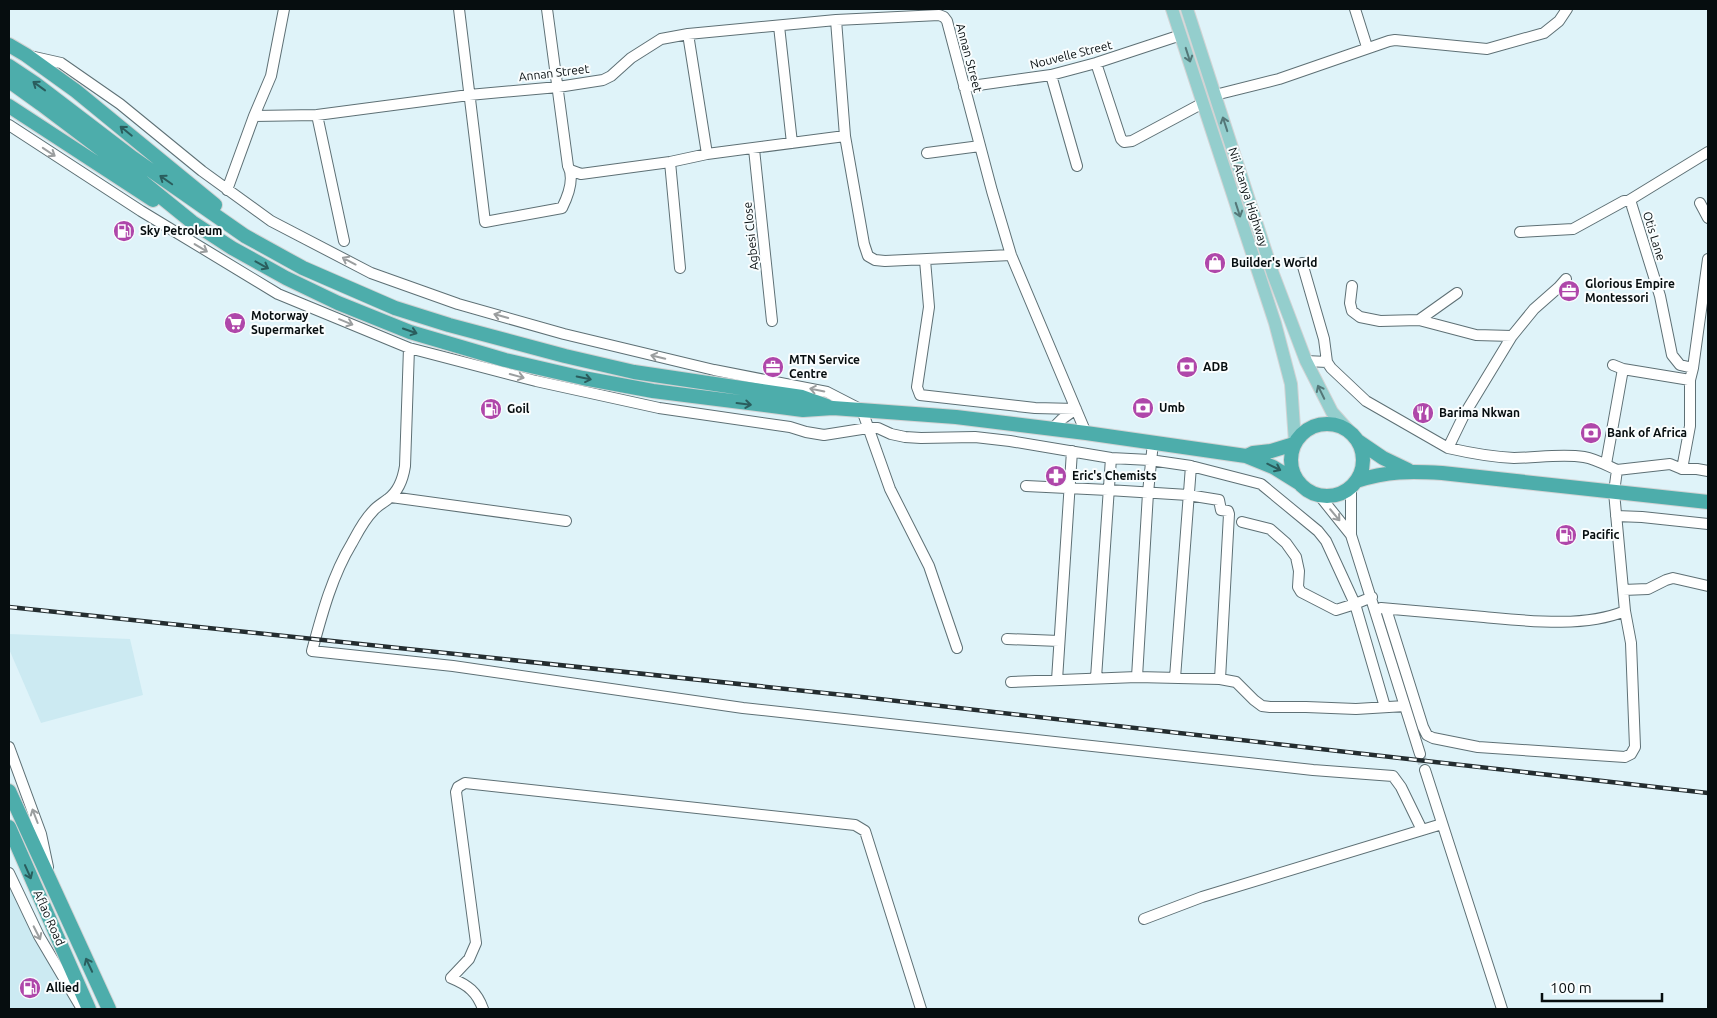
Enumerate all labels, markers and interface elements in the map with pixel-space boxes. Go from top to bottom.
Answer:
street label: Annan Street [954,22,985,94]
street label: Nouvelle Street [1029,38,1113,71]
one-way arrow [1183,47,1193,63]
street label: Annan Street [518,62,590,83]
one-way arrow [32,81,46,91]
one-way arrow [1219,116,1229,132]
one-way arrow [120,126,133,137]
street label: Nii Atanya Highway [1226,146,1271,248]
one-way arrow [42,147,56,157]
one-way arrow [159,175,173,185]
street label: Agbesi Close [740,201,761,271]
one-way arrow [1233,201,1243,217]
street label: Otis Lane [1641,210,1668,262]
fuel station icon: Sky Petroleum [112,219,136,243]
place label: Sky Petroleum [140,224,222,237]
one-way arrow [194,244,208,254]
shop icon: Builder's World [1203,251,1227,275]
one-way arrow [342,256,356,266]
place label: Builder's World [1231,256,1317,269]
one-way arrow [255,260,270,270]
place label: Glorious Empire Montessori [1585,277,1675,304]
office icon: Glorious Empire Montessori [1557,279,1581,303]
place label: Motorway Supermarket [251,309,324,336]
supermarket icon: Motorway Supermarket [223,311,247,335]
one-way arrow [494,311,510,321]
one-way arrow [337,318,353,327]
one-way arrow [402,327,418,337]
one-way arrow [651,352,667,361]
place label: MTN Service Centre [789,353,860,380]
office icon: MTN Service Centre [761,355,785,379]
bank icon: ADB [1175,355,1199,379]
place label: ADB [1203,360,1228,373]
one-way arrow [508,372,524,382]
one-way arrow [575,374,591,384]
one-way arrow [810,385,826,395]
one-way arrow [1315,385,1325,400]
bank icon: Umb [1131,396,1155,420]
fuel station icon: Goil [479,397,503,421]
one-way arrow [736,399,752,409]
place label: Umb [1159,401,1185,414]
restaurant icon: Barima Nkwan [1411,401,1435,425]
place label: Goil [507,402,530,415]
place label: Barima Nkwan [1439,406,1520,419]
bank icon: Bank of Africa [1579,421,1603,445]
place label: Bank of Africa [1607,426,1687,439]
one-way arrow [1266,462,1281,472]
pharmacy icon: Eric's Chemists [1044,464,1068,488]
place label: Eric's Chemists [1072,469,1157,482]
one-way arrow [1330,508,1341,521]
fuel station icon: Pacific [1554,523,1578,547]
place label: Pacific [1582,528,1619,541]
one-way arrow [30,809,39,824]
one-way arrow [24,864,34,879]
street label: Aflao Road [31,888,67,947]
one-way arrow [32,925,42,940]
one-way arrow [84,958,93,973]
scale bar [1542,970,1662,1002]
fuel station icon: Allied [18,976,42,1000]
text: 100 m [1550,979,1592,996]
place label: Allied [46,981,79,994]

